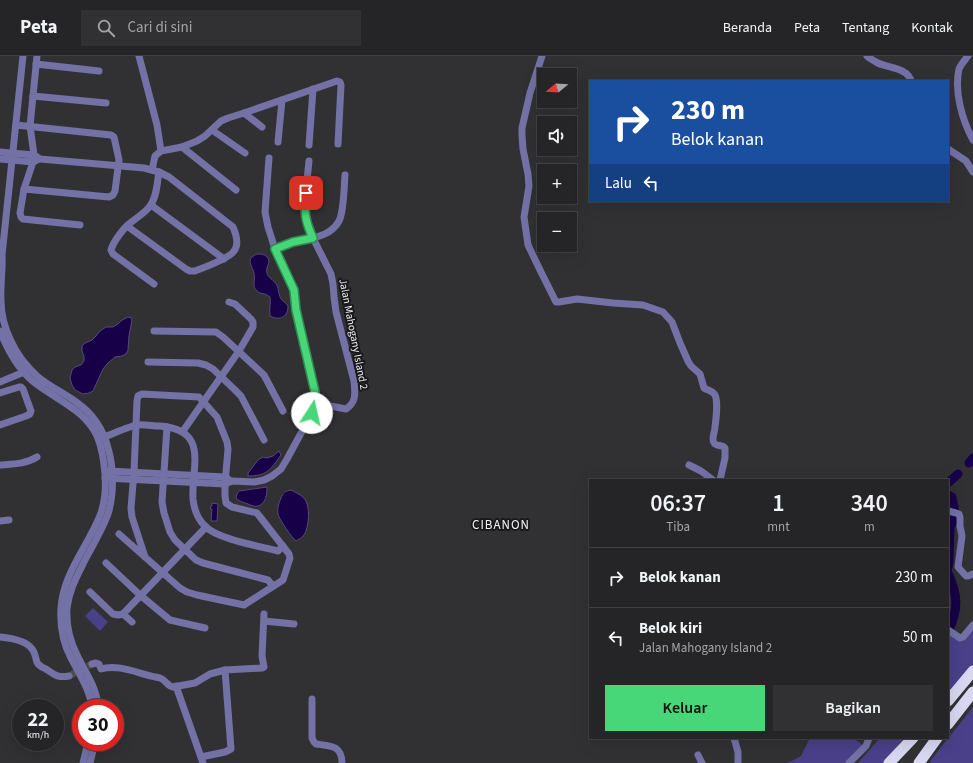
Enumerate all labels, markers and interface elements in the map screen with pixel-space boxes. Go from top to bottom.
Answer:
search box [81,10,361,46]
text: Peta [20,14,57,41]
icon: search [95,17,117,39]
text: Cari di sini [127,17,192,38]
text: Beranda [723,18,772,38]
text: Peta [794,18,820,38]
text: Tentang [842,18,889,38]
text: Kontak [911,18,953,38]
north arrow [537,68,577,108]
map controls [537,68,577,252]
text: 230 m [671,90,745,130]
icon: right [605,96,657,148]
button: sound [537,116,577,156]
text: Belok kanan [671,127,764,152]
button: + [537,164,577,204]
icon: left [640,172,662,194]
text: Lalu [605,173,632,194]
pin [289,176,323,210]
icon: arrive [295,182,317,204]
button: − [537,212,577,252]
street label: Jalan Mahogany Island 2 [335,277,372,391]
position arrow [291,392,333,434]
text: 06:37 [650,486,706,521]
text: 1 [772,486,785,521]
text: 340 [851,486,888,521]
district label: CIBANON [472,516,530,534]
text: Tiba [666,518,690,536]
text: mnt [767,518,790,536]
text: m [864,518,875,536]
icon: right [605,567,627,589]
text: Belok kanan [639,567,721,588]
text: 230 m [895,567,933,588]
text: Belok kiri [639,618,702,639]
icon: left [605,627,627,649]
text: 50 m [903,627,933,648]
text: Jalan Mahogany Island 2 [639,639,772,657]
button: Keluar [605,685,765,731]
button: Bagikan [773,685,933,731]
speed limit sign: 30 [72,699,124,751]
text: 22 [27,706,49,734]
text: km/h [27,728,49,742]

